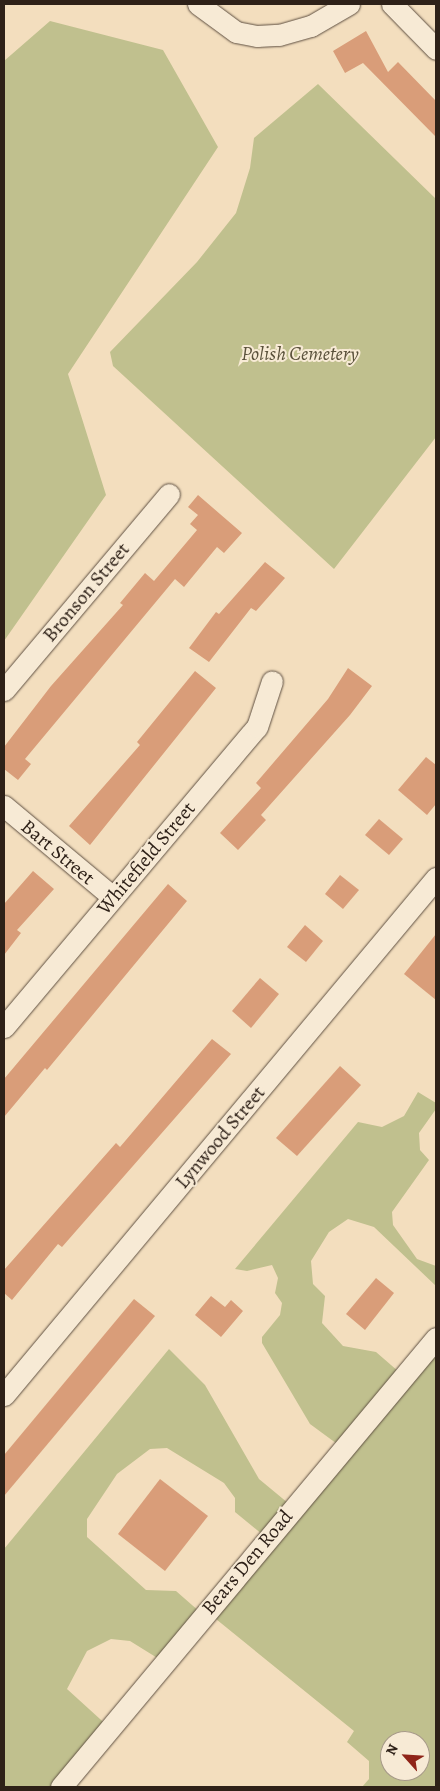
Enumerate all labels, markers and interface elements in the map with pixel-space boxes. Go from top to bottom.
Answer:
park label: Polish Cemetery [241,341,359,365]
street label: Bronson Street [38,537,134,647]
street label: Whitefield Street [92,797,200,919]
street label: Bart Street [16,814,100,890]
street label: Lynwood Street [170,1081,270,1193]
street label: Bears Den Road [196,1505,298,1619]
north arrow [380,1731,430,1781]
text: N [381,1741,403,1758]

